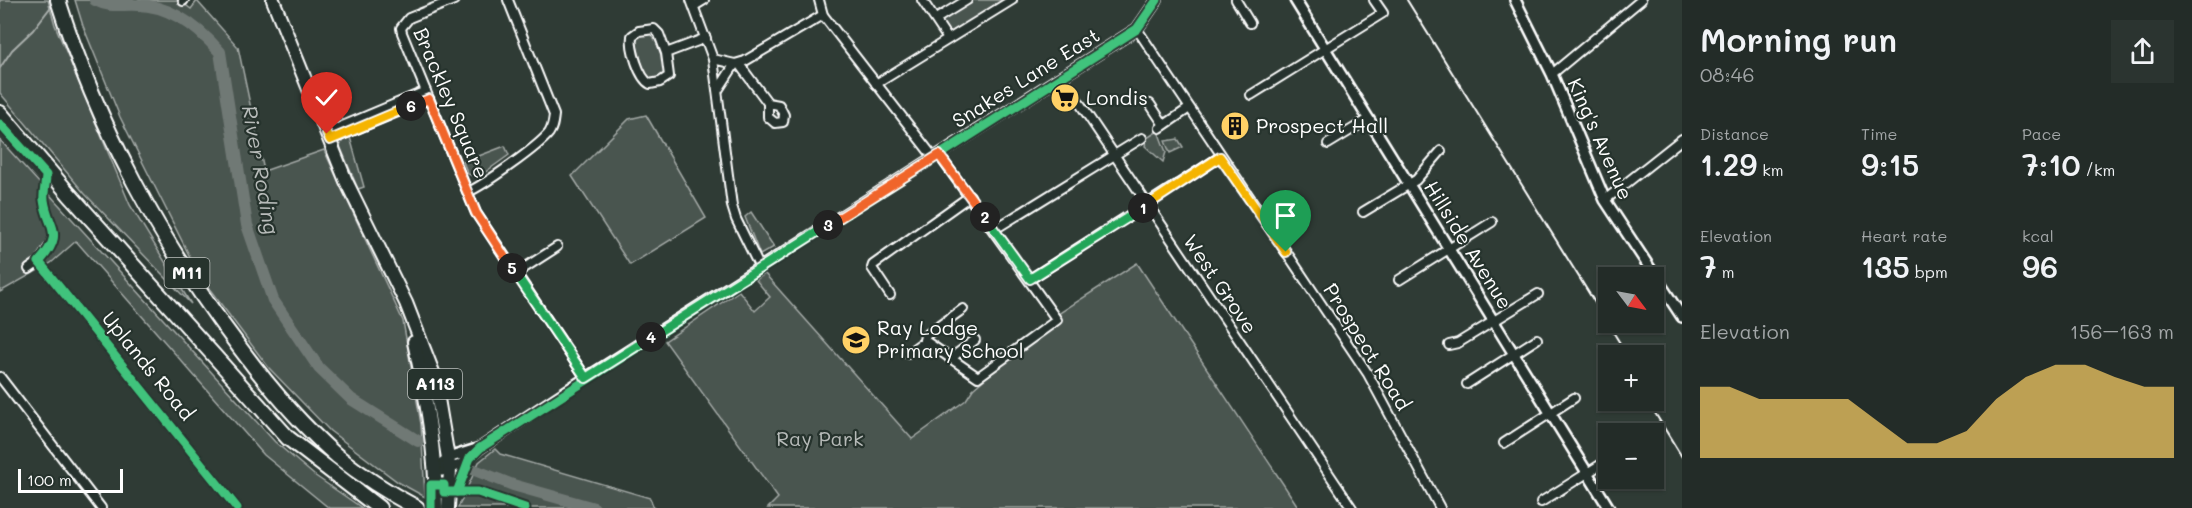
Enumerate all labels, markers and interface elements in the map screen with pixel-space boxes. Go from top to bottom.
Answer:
text: Morning run [1700,17,1897,60]
button: share [2111,20,2174,83]
street label: Snakes Lane East [947,21,1104,133]
street label: Brackley Square [408,23,495,182]
text: 08:46 [1700,61,1754,87]
pin [301,72,352,134]
street label: King's Avenue [1562,74,1639,204]
icon: check [310,81,343,114]
supermarket icon: Londis [1049,82,1081,114]
place label: Londis [1086,84,1148,110]
pin: 6 [396,91,426,121]
text: 6 [406,95,416,116]
water label: River Roding [237,103,286,236]
building icon: Prospect Hall [1219,110,1251,142]
place label: Prospect Hall [1256,112,1388,138]
text: Distance [1700,123,1769,144]
text: Time [1861,123,1897,144]
text: Pace [2022,123,2061,144]
text: 1.29 [1700,144,1757,184]
text: 9:15 [1861,144,1919,184]
text: 7:10 [2022,144,2081,184]
text: km [1757,159,1784,180]
text: /km [2081,159,2115,180]
street label: Hillside Avenue [1419,175,1519,314]
pin [1260,190,1311,252]
pin: 1 [1128,193,1158,223]
text: 1 [1139,197,1147,218]
icon: arrive [1269,199,1302,232]
pin: 2 [970,202,1000,232]
text: 2 [981,206,989,227]
pin: 3 [813,210,843,240]
text: 3 [823,214,833,235]
text: Elevation [1700,225,1772,246]
text: Heart rate [1861,225,1947,246]
text: kcal [2022,225,2054,246]
street label: West Grove [1178,229,1264,338]
text: 7 [1700,246,1717,286]
text: 135 [1861,246,1910,286]
text: 96 [2022,246,2058,286]
pin: 5 [497,253,527,283]
text: 5 [507,257,517,278]
road number: M11 [164,258,210,288]
text: m [1717,261,1735,282]
text: bpm [1910,261,1948,282]
north arrow [1598,267,1664,333]
map controls [1598,267,1664,489]
street label: Prospect Road [1318,278,1417,415]
street label: Uplands Road [97,306,201,425]
place label: Ray Lodge Primary School [877,314,1024,363]
text: Elevation [1700,318,1790,344]
text: 156–163 m [2070,318,2174,344]
pin: 4 [636,322,666,352]
school or university icon: Ray Lodge Primary School [840,324,872,356]
text: 4 [646,326,656,347]
button: + [1598,345,1664,411]
road number: A113 [408,369,462,399]
button: − [1598,423,1664,489]
park label: Ray Park [776,425,864,451]
scale bar [18,466,123,494]
text: 100 m [27,469,72,490]

